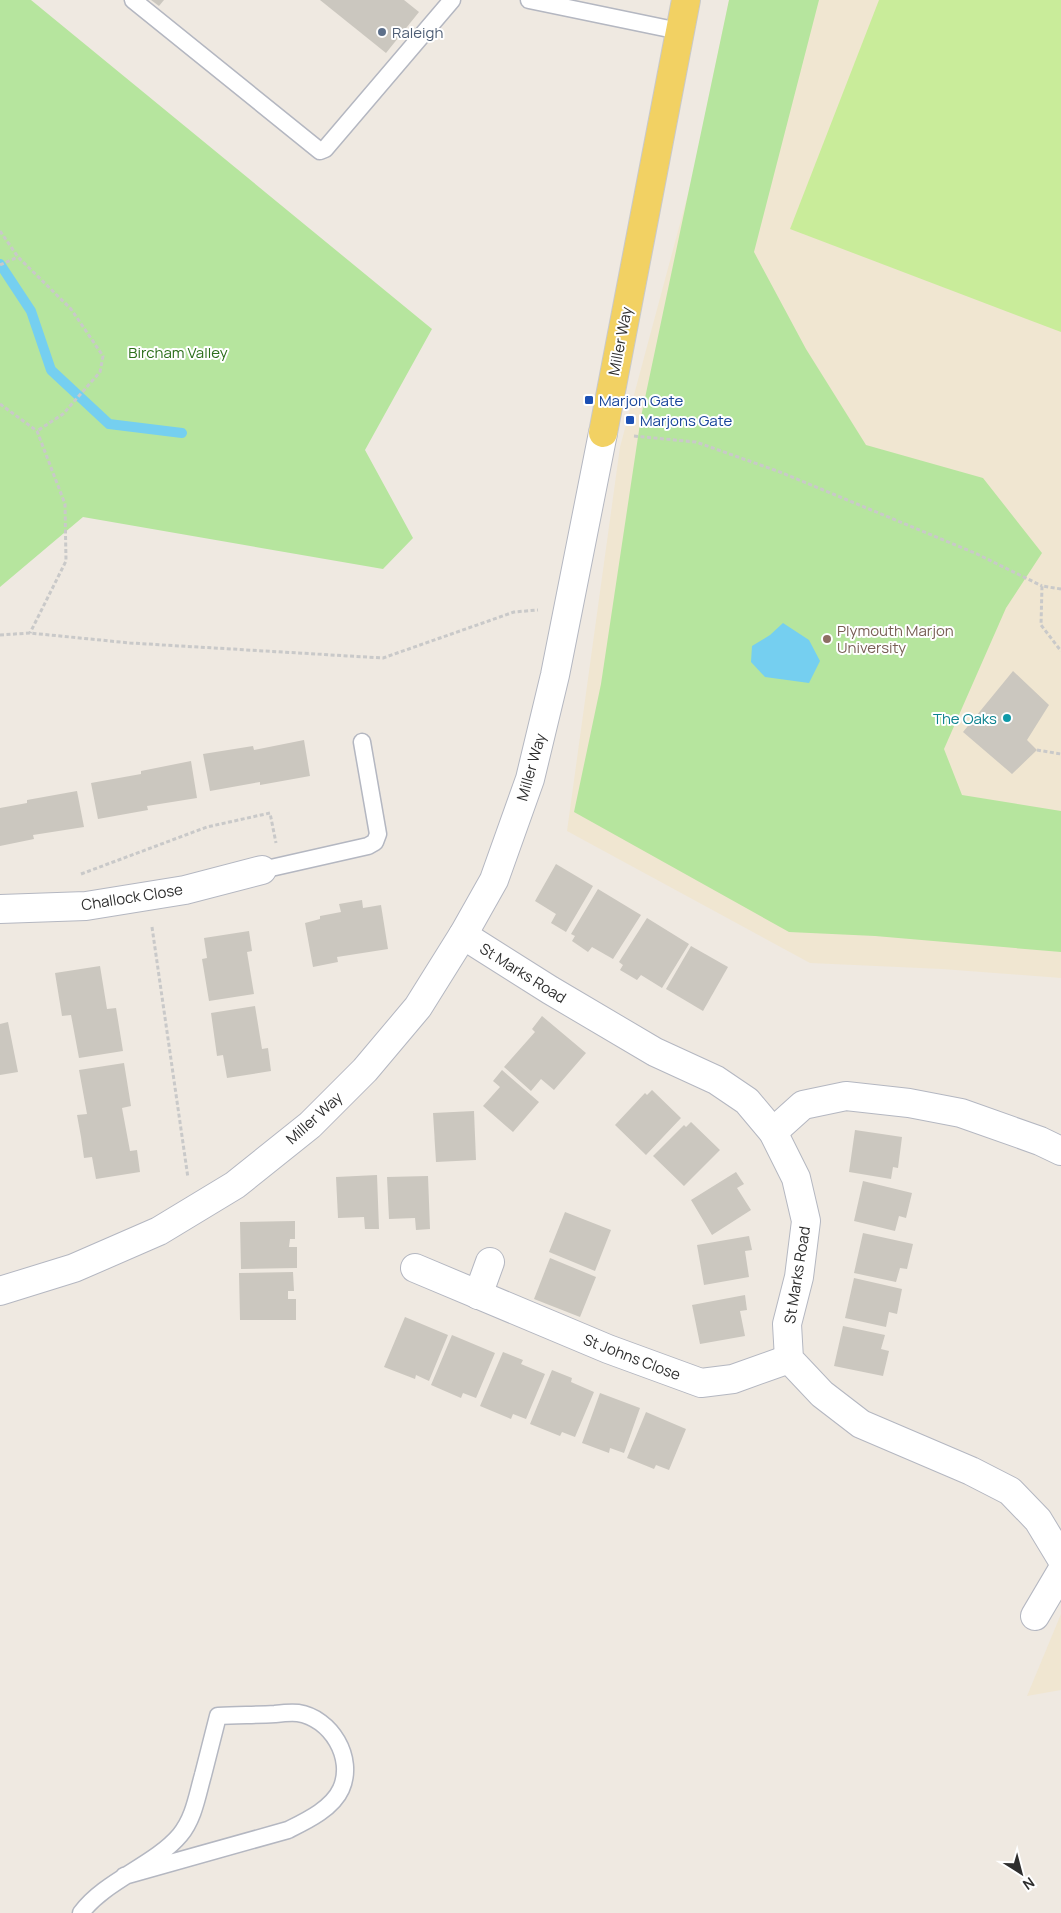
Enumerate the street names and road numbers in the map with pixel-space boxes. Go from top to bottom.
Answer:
street label: Miller Way [603,305,637,377]
street label: Miller Way [511,731,551,803]
street label: Challock Close [80,879,184,915]
street label: St Marks Road [476,938,570,1008]
street label: Miller Way [281,1087,347,1149]
street label: St Marks Road [779,1225,815,1325]
street label: St Johns Close [580,1329,684,1385]

